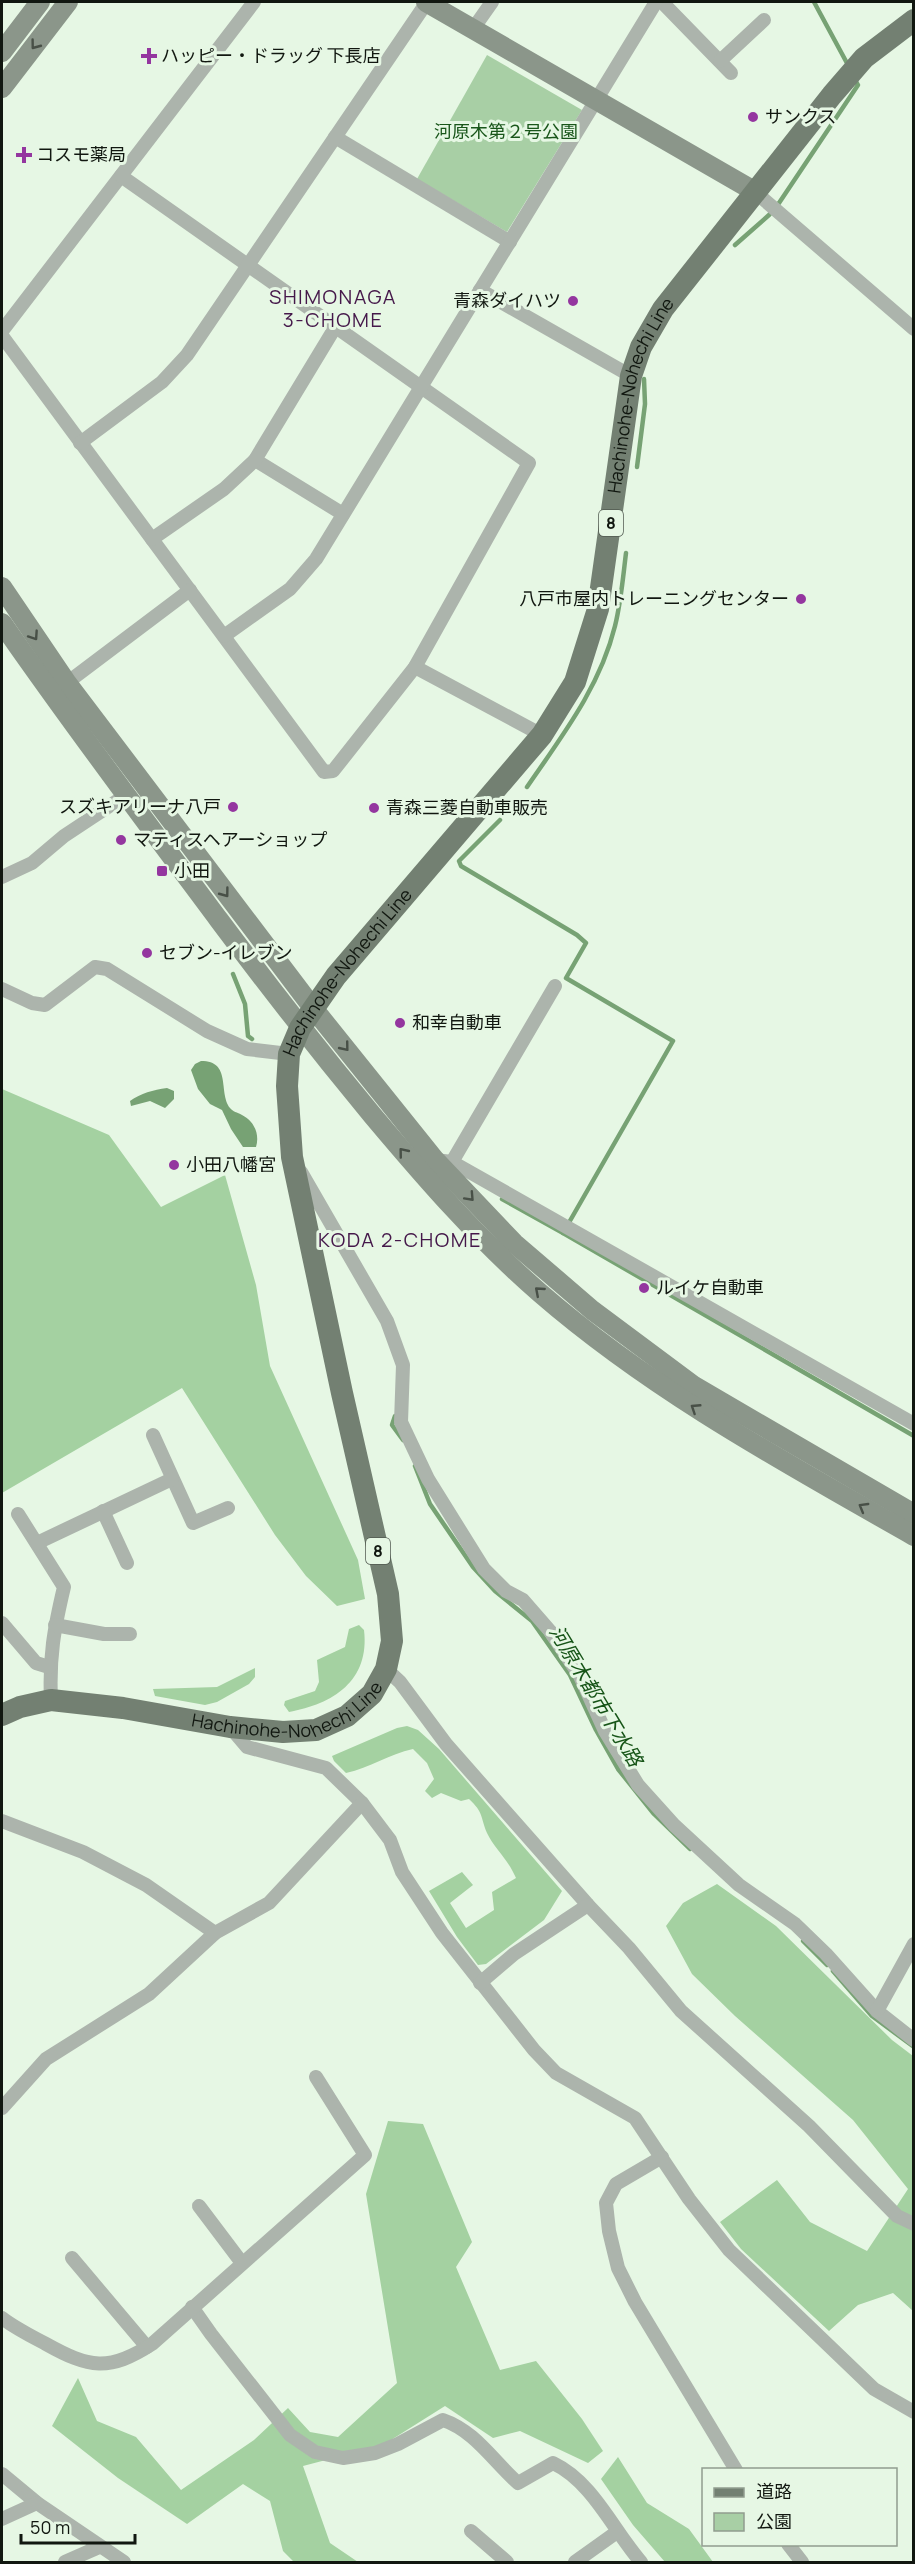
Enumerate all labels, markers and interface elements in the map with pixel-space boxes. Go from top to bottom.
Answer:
one-way arrow [31,38,42,49]
place label: ハッピー・ドラッグ 下長店 [161,43,381,67]
marker: ハッピー・ドラッグ 下長店 [142,49,156,63]
place label: サンクス [765,104,836,128]
marker: サンクス [746,110,760,124]
park label: 河原木第２号公園 [434,119,578,143]
place label: コスモ薬局 [36,142,126,166]
marker: コスモ薬局 [17,148,31,162]
district label: SHIMONAGA 3-CHOME [269,283,397,333]
place label: 青森ダイハツ [453,288,561,312]
street label: Hachinohe-Nohechi Line [602,292,679,495]
marker: 青森ダイハツ [566,294,580,308]
road number: 8 [599,510,623,536]
place label: 八戸市屋内トレーニングセンター [519,586,789,610]
marker: 八戸市屋内トレーニングセンター [794,592,808,606]
one-way arrow [27,629,38,640]
place label: スズキアリーナ八戸 [59,794,221,818]
place label: 青森三菱自動車販売 [386,795,548,819]
marker: スズキアリーナ八戸 [226,800,240,814]
marker: 青森三菱自動車販売 [367,801,381,815]
place label: マティスヘアーショップ [133,827,327,851]
marker: マティスヘアーショップ [114,833,128,847]
place label: 小田 [174,858,210,882]
marker: 小田 [155,864,169,878]
street label: Hachinohe-Nohechi Line [276,883,417,1060]
one-way arrow [218,887,229,898]
place label: セブン-イレブン [159,940,293,964]
marker: セブン-イレブン [140,946,154,960]
place label: 和幸自動車 [412,1010,502,1034]
marker: 和幸自動車 [393,1016,407,1030]
one-way arrow [338,1040,349,1051]
one-way arrow [399,1148,410,1159]
place label: 小田八幡宮 [186,1152,276,1176]
marker: 小田八幡宮 [167,1158,181,1172]
one-way arrow [463,1190,474,1201]
district label: KODA 2-CHOME [318,1226,482,1253]
place label: ルイケ自動車 [656,1275,764,1299]
marker: ルイケ自動車 [637,1281,651,1295]
one-way arrow [535,1287,546,1298]
one-way arrow [691,1404,702,1415]
one-way arrow [859,1503,869,1514]
road number: 8 [366,1538,390,1564]
water label: 河原木都市下水路 [544,1620,650,1773]
street label: Hachinohe-Nohechi Line [190,1677,388,1743]
legend [702,2468,897,2546]
text: 道路 [756,2479,792,2503]
scale bar [21,2507,135,2545]
text: 公園 [756,2509,792,2533]
text: 50 m [30,2515,70,2539]

